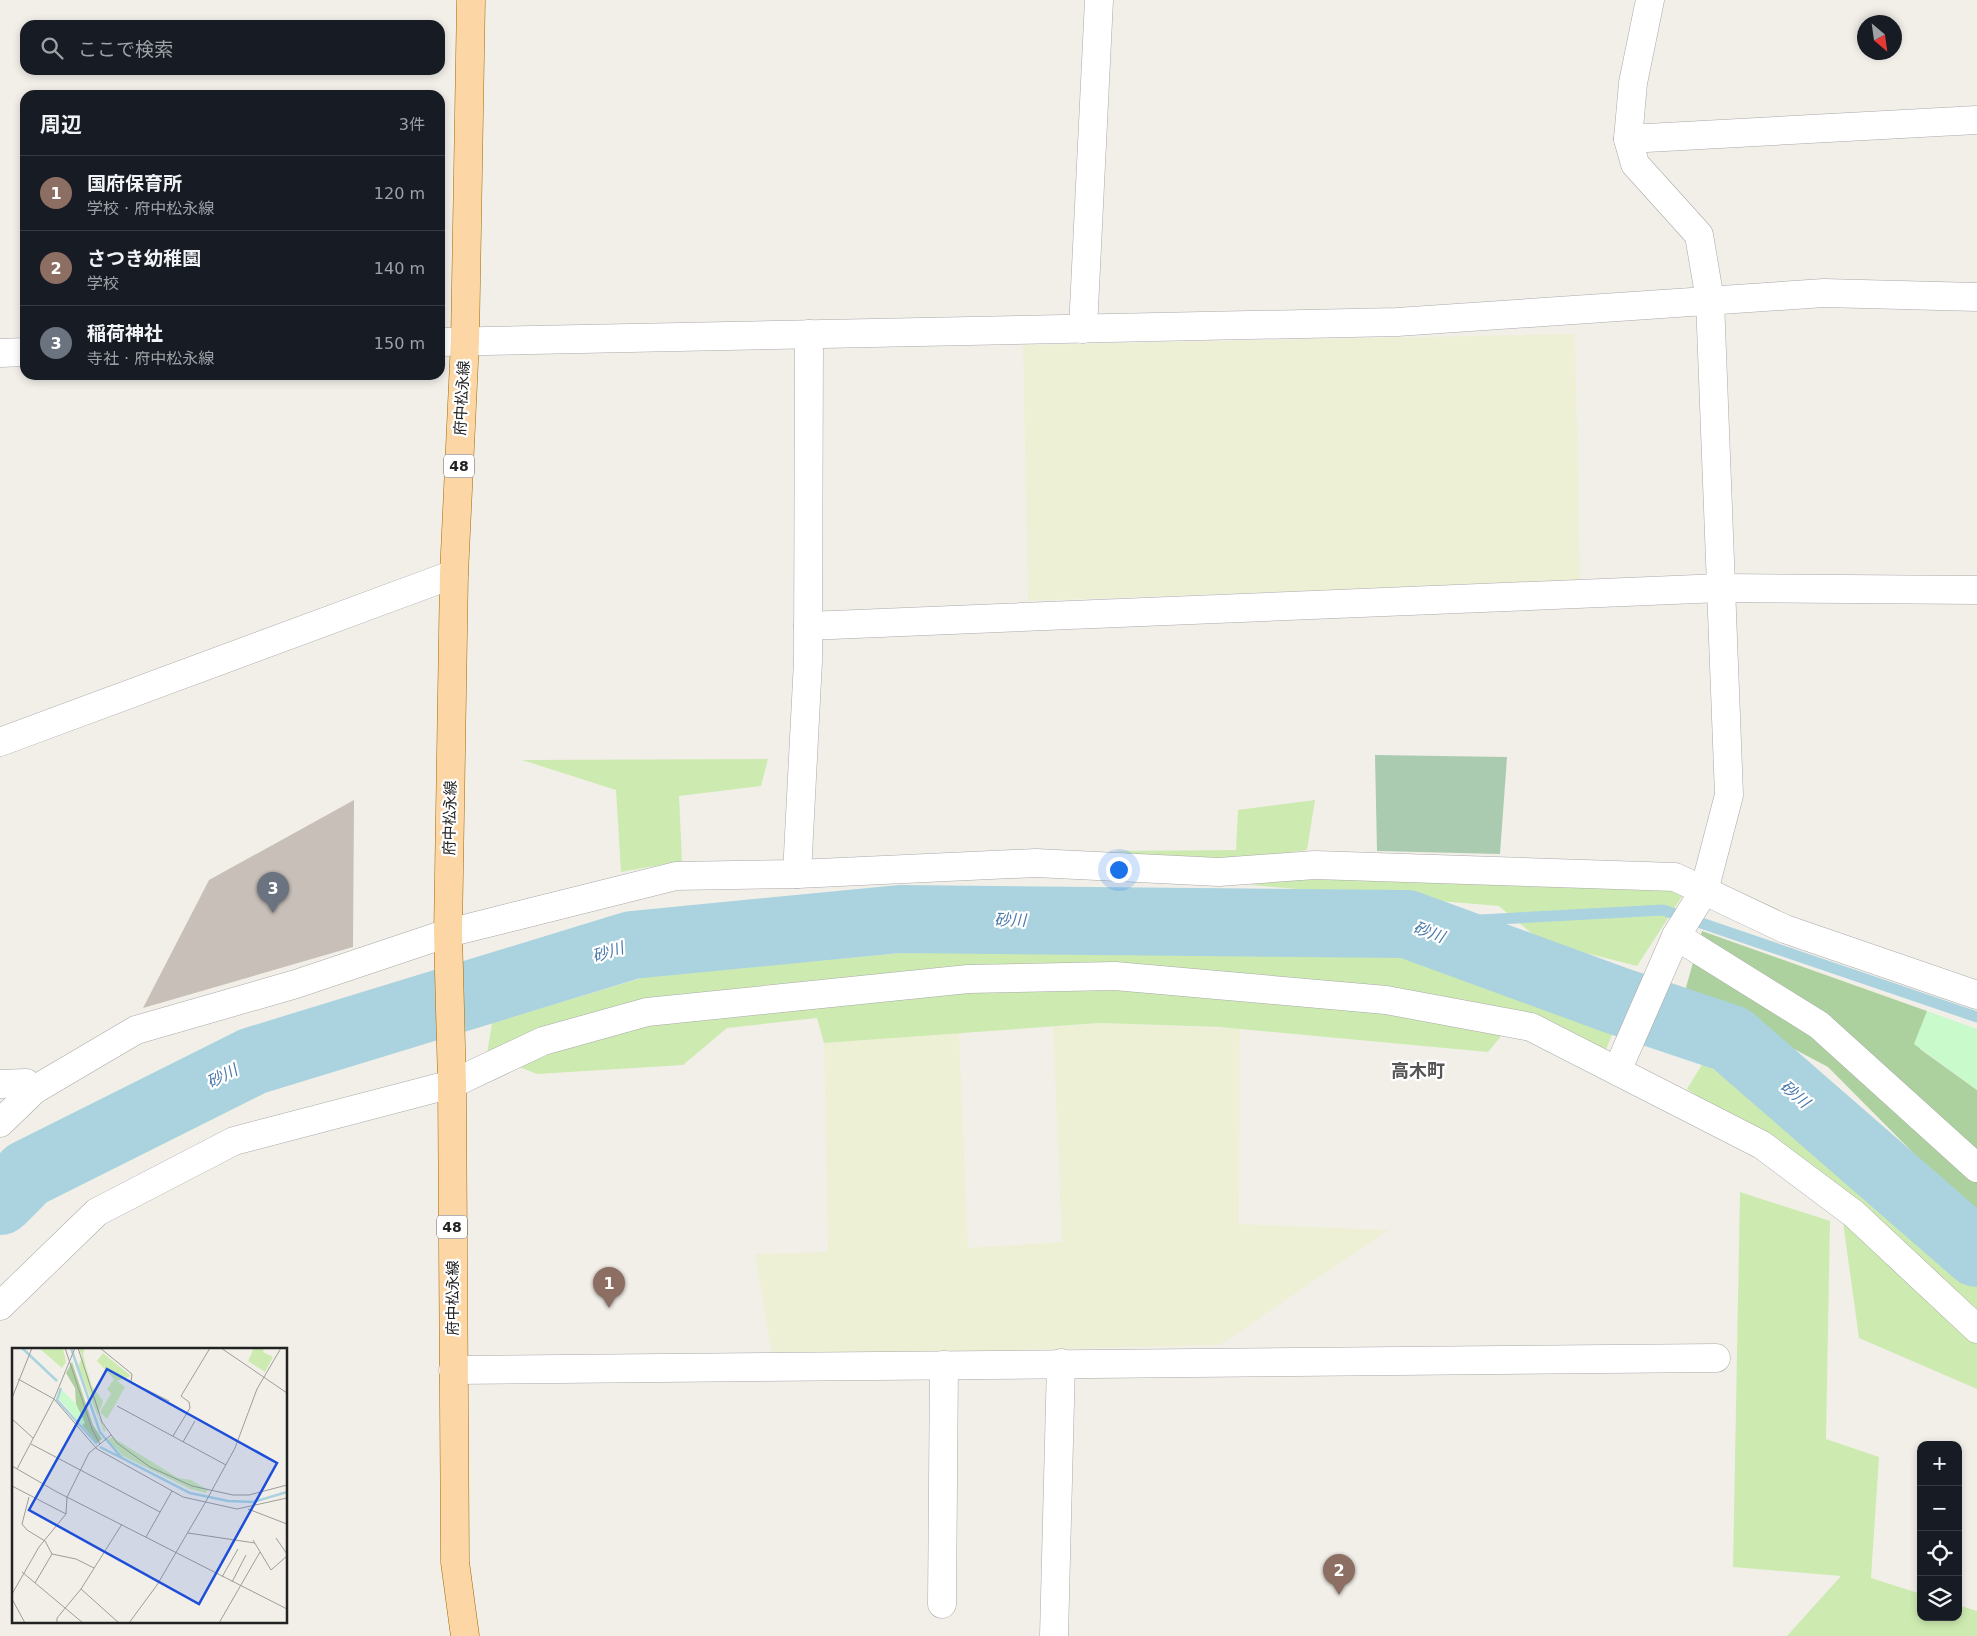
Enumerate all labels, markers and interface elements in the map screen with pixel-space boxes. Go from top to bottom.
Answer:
north arrow [1857,15,1902,60]
search box [20,20,445,75]
icon: search [38,34,66,62]
text: ここで検索 [78,38,173,60]
text: 周辺 [40,113,82,137]
text: 3件 [399,115,425,134]
text: 国府保育所 [87,172,182,194]
text: 1 [50,184,62,203]
text: 120 m [374,184,425,203]
text: 学校 · 府中松永線 [87,199,214,218]
text: さつき幼稚園 [87,247,201,269]
text: 2 [50,259,62,278]
text: 140 m [374,259,425,278]
text: 学校 [87,274,119,293]
text: 稲荷神社 [87,322,163,344]
text: 3 [50,334,62,353]
text: 150 m [374,334,425,353]
text: 寺社 · 府中松永線 [87,349,214,368]
street label: 府中松永線 [451,360,473,436]
road number: 48 [444,454,474,478]
street label: 府中松永線 [440,780,460,856]
your location [1106,857,1132,883]
pin: 3 [257,872,289,913]
water label: 砂川 [994,910,1028,930]
water label: 砂川 [1411,918,1449,947]
water label: 砂川 [590,938,628,966]
water label: 砂川 [203,1059,242,1092]
district label: 高木町 [1391,1060,1445,1081]
water label: 砂川 [1777,1076,1815,1113]
road number: 48 [437,1216,467,1238]
street label: 府中松永線 [444,1260,462,1336]
pin: 1 [593,1267,625,1308]
inset map [12,1348,288,1624]
map controls [1917,1441,1962,1621]
button: + [1917,1441,1962,1486]
button: − [1917,1486,1962,1531]
button: locate [1917,1531,1962,1576]
pin: 2 [1323,1554,1355,1595]
button: layers [1917,1576,1962,1621]

